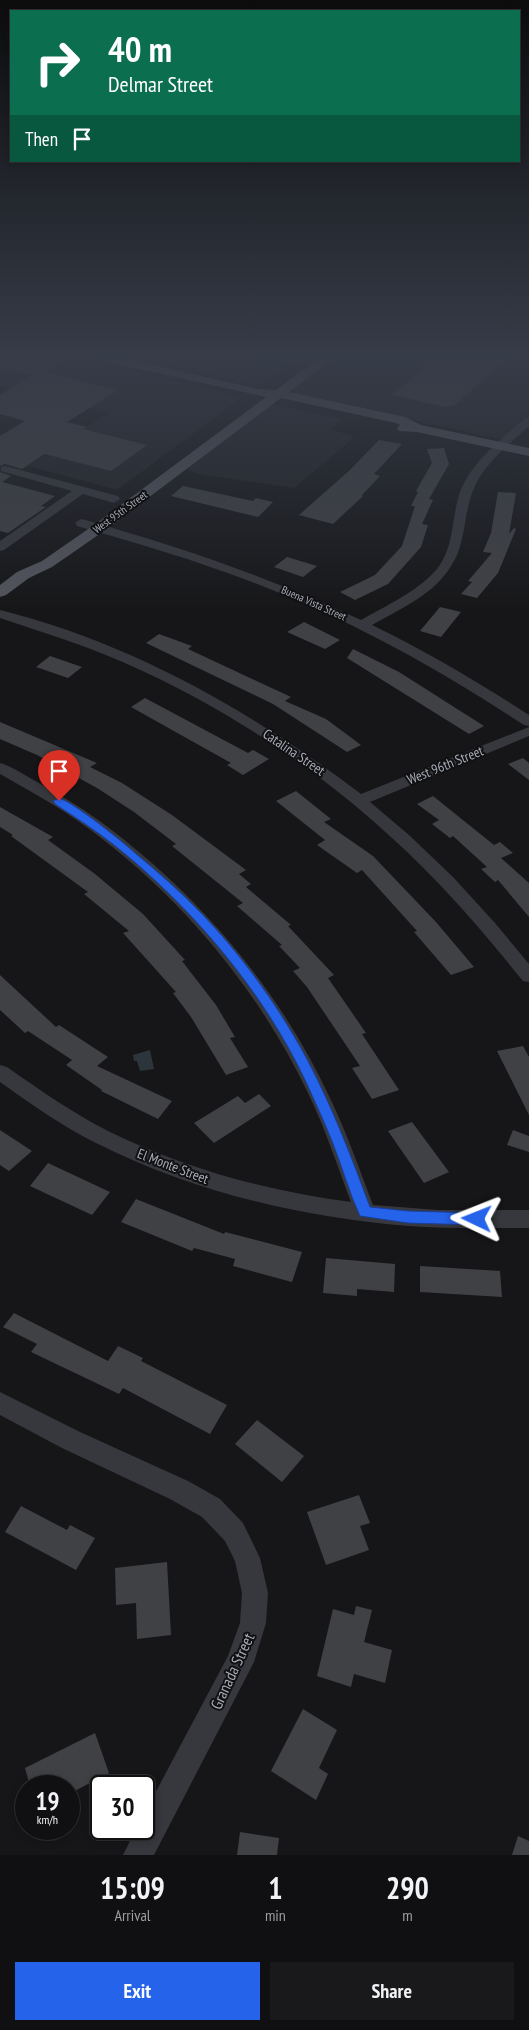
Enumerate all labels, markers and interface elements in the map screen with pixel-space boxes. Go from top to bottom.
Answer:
text: 40 m [108,26,172,72]
icon: right [25,30,90,95]
text: Delmar Street [108,70,213,98]
icon: arrive [68,125,96,153]
text: Then [25,127,58,151]
street label: West 95th Street [90,488,150,536]
street label: Buena Vista Street [279,582,349,624]
street label: Catalina Street [259,725,329,779]
street label: West 96th Street [404,741,486,788]
pin [38,750,80,801]
icon: arrive [45,757,73,785]
street label: El Monte Street [135,1144,211,1188]
position arrow [450,1192,502,1244]
street label: Granada Street [206,1629,259,1712]
speed limit sign: 30 [90,1775,155,1840]
text: 19 [36,1785,59,1817]
text: km/h [37,1812,58,1827]
text: 15:09 [100,1868,165,1907]
text: 1 [268,1868,283,1907]
text: 290 [386,1868,429,1907]
text: Arrival [114,1905,151,1925]
text: min [265,1905,286,1925]
text: m [402,1905,413,1925]
button: Exit [15,1962,260,2020]
button: Share [270,1962,514,2020]

